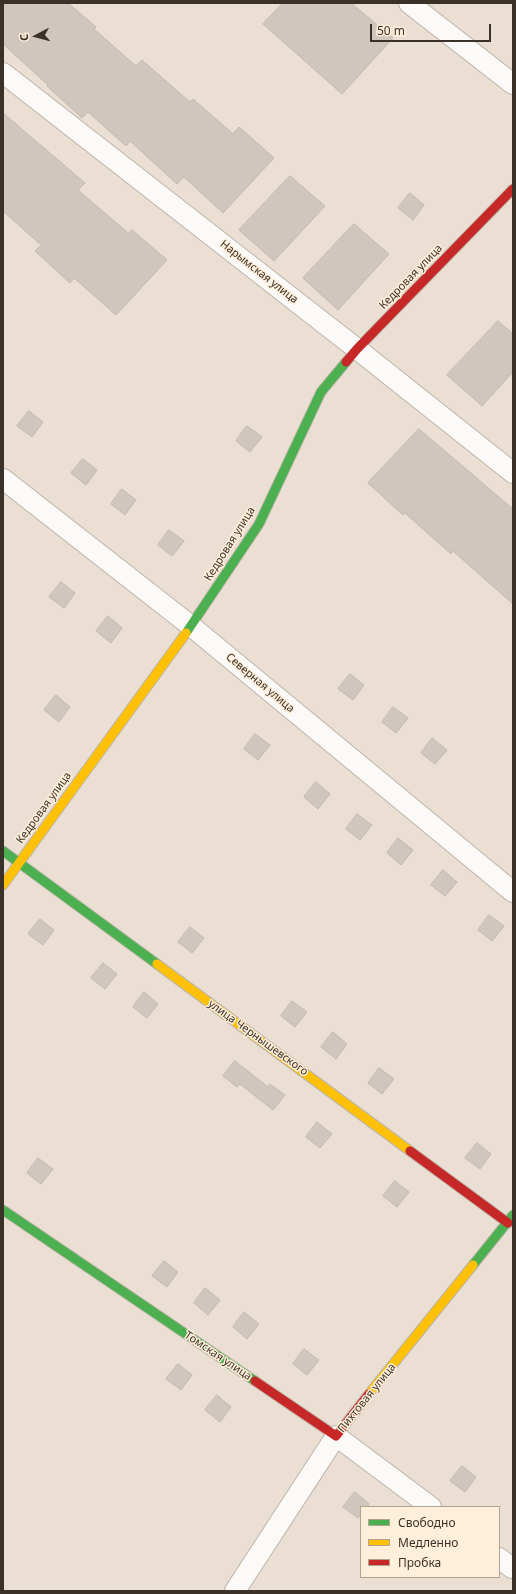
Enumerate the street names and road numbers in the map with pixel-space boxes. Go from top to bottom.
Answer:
street label: Нарымская улица [217,237,301,307]
street label: Кедровая улица [377,242,445,312]
street label: Кедровая улица [202,504,258,584]
street label: Северная улица [223,651,297,715]
street label: Кедровая улица [14,770,74,846]
street label: улица Чернышевского [205,997,311,1079]
street label: Томская улица [182,1329,254,1383]
street label: Пихтовая улица [335,1361,399,1435]

